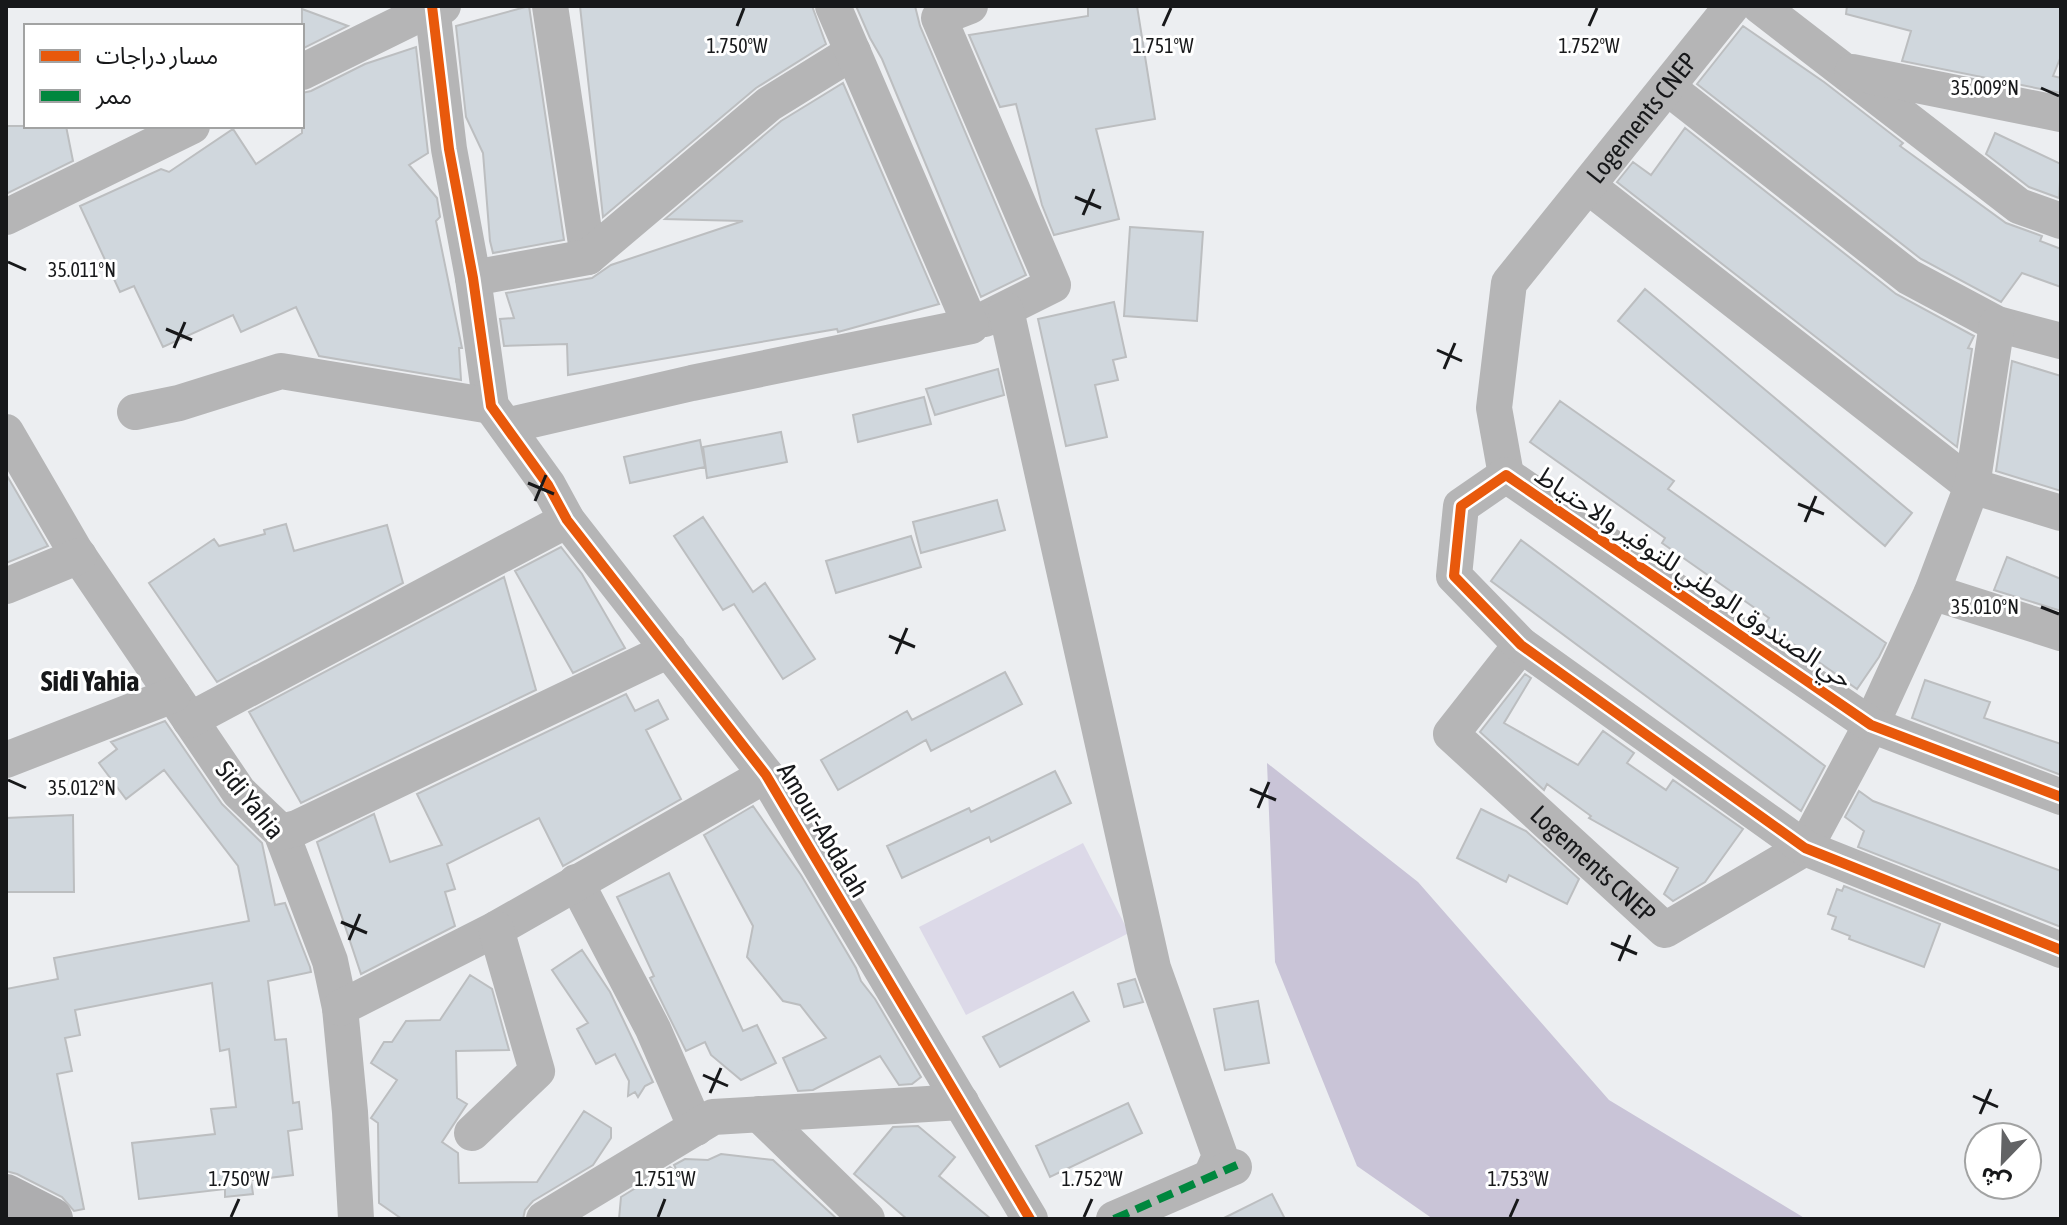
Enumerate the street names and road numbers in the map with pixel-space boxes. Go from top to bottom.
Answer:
street label: Logements CNEP [1580,46,1704,189]
street label: حي الصندوق الوطني للتوفير والاحتياط [1527,460,1858,699]
street label: Sidi Yahia [210,755,290,845]
street label: Amour-Abdalah [771,757,875,903]
street label: Logements CNEP [1524,799,1662,929]

